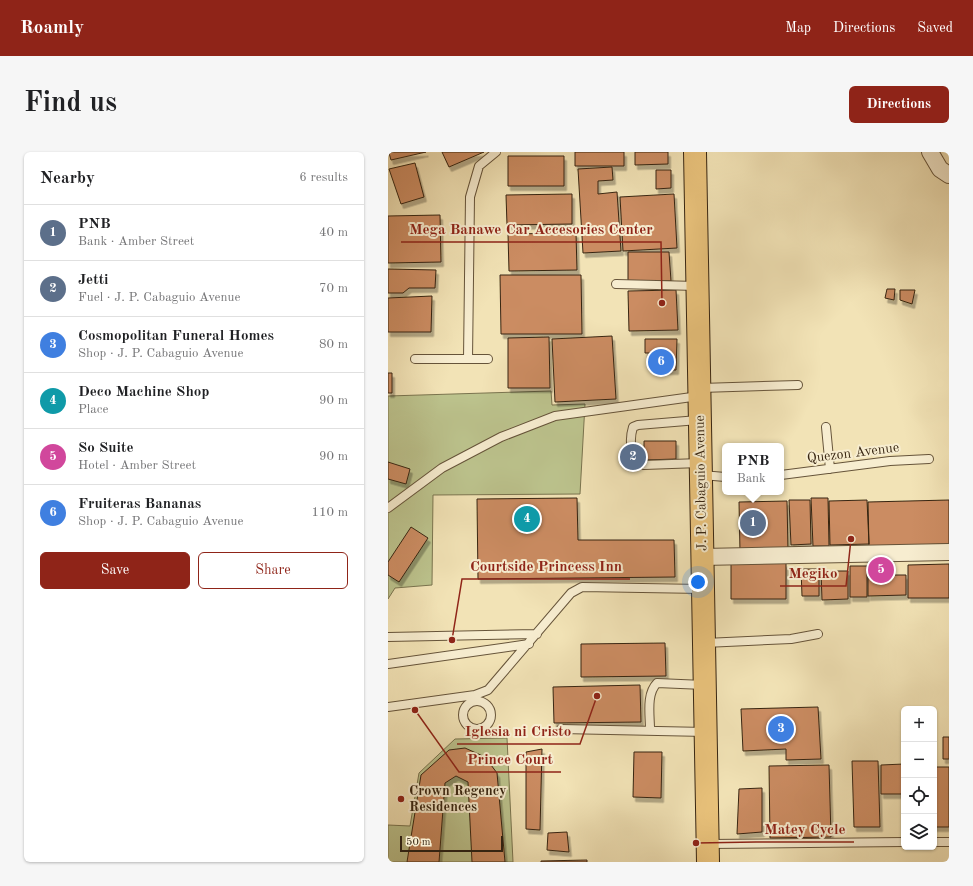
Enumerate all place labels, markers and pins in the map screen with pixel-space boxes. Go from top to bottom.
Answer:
callout: Mega Banawe Car Accesories Center [401,215,661,242]
pin: 6 [648,347,674,377]
pin: 2 [620,442,646,472]
pin: 4 [514,504,540,534]
pin: 1 [740,508,766,538]
callout: Courtside Princess Inn [462,552,630,579]
pin: 5 [868,555,894,585]
callout: Megiko [780,559,846,586]
pin: 3 [768,714,794,744]
callout: Iglesia ni Cristo [457,717,580,744]
callout: Prince Court [459,745,561,772]
place label: Crown Regency Residences [409,784,507,814]
marker: Crown Regency Residences [396,794,406,804]
callout: Matey Cycle [756,815,854,842]

